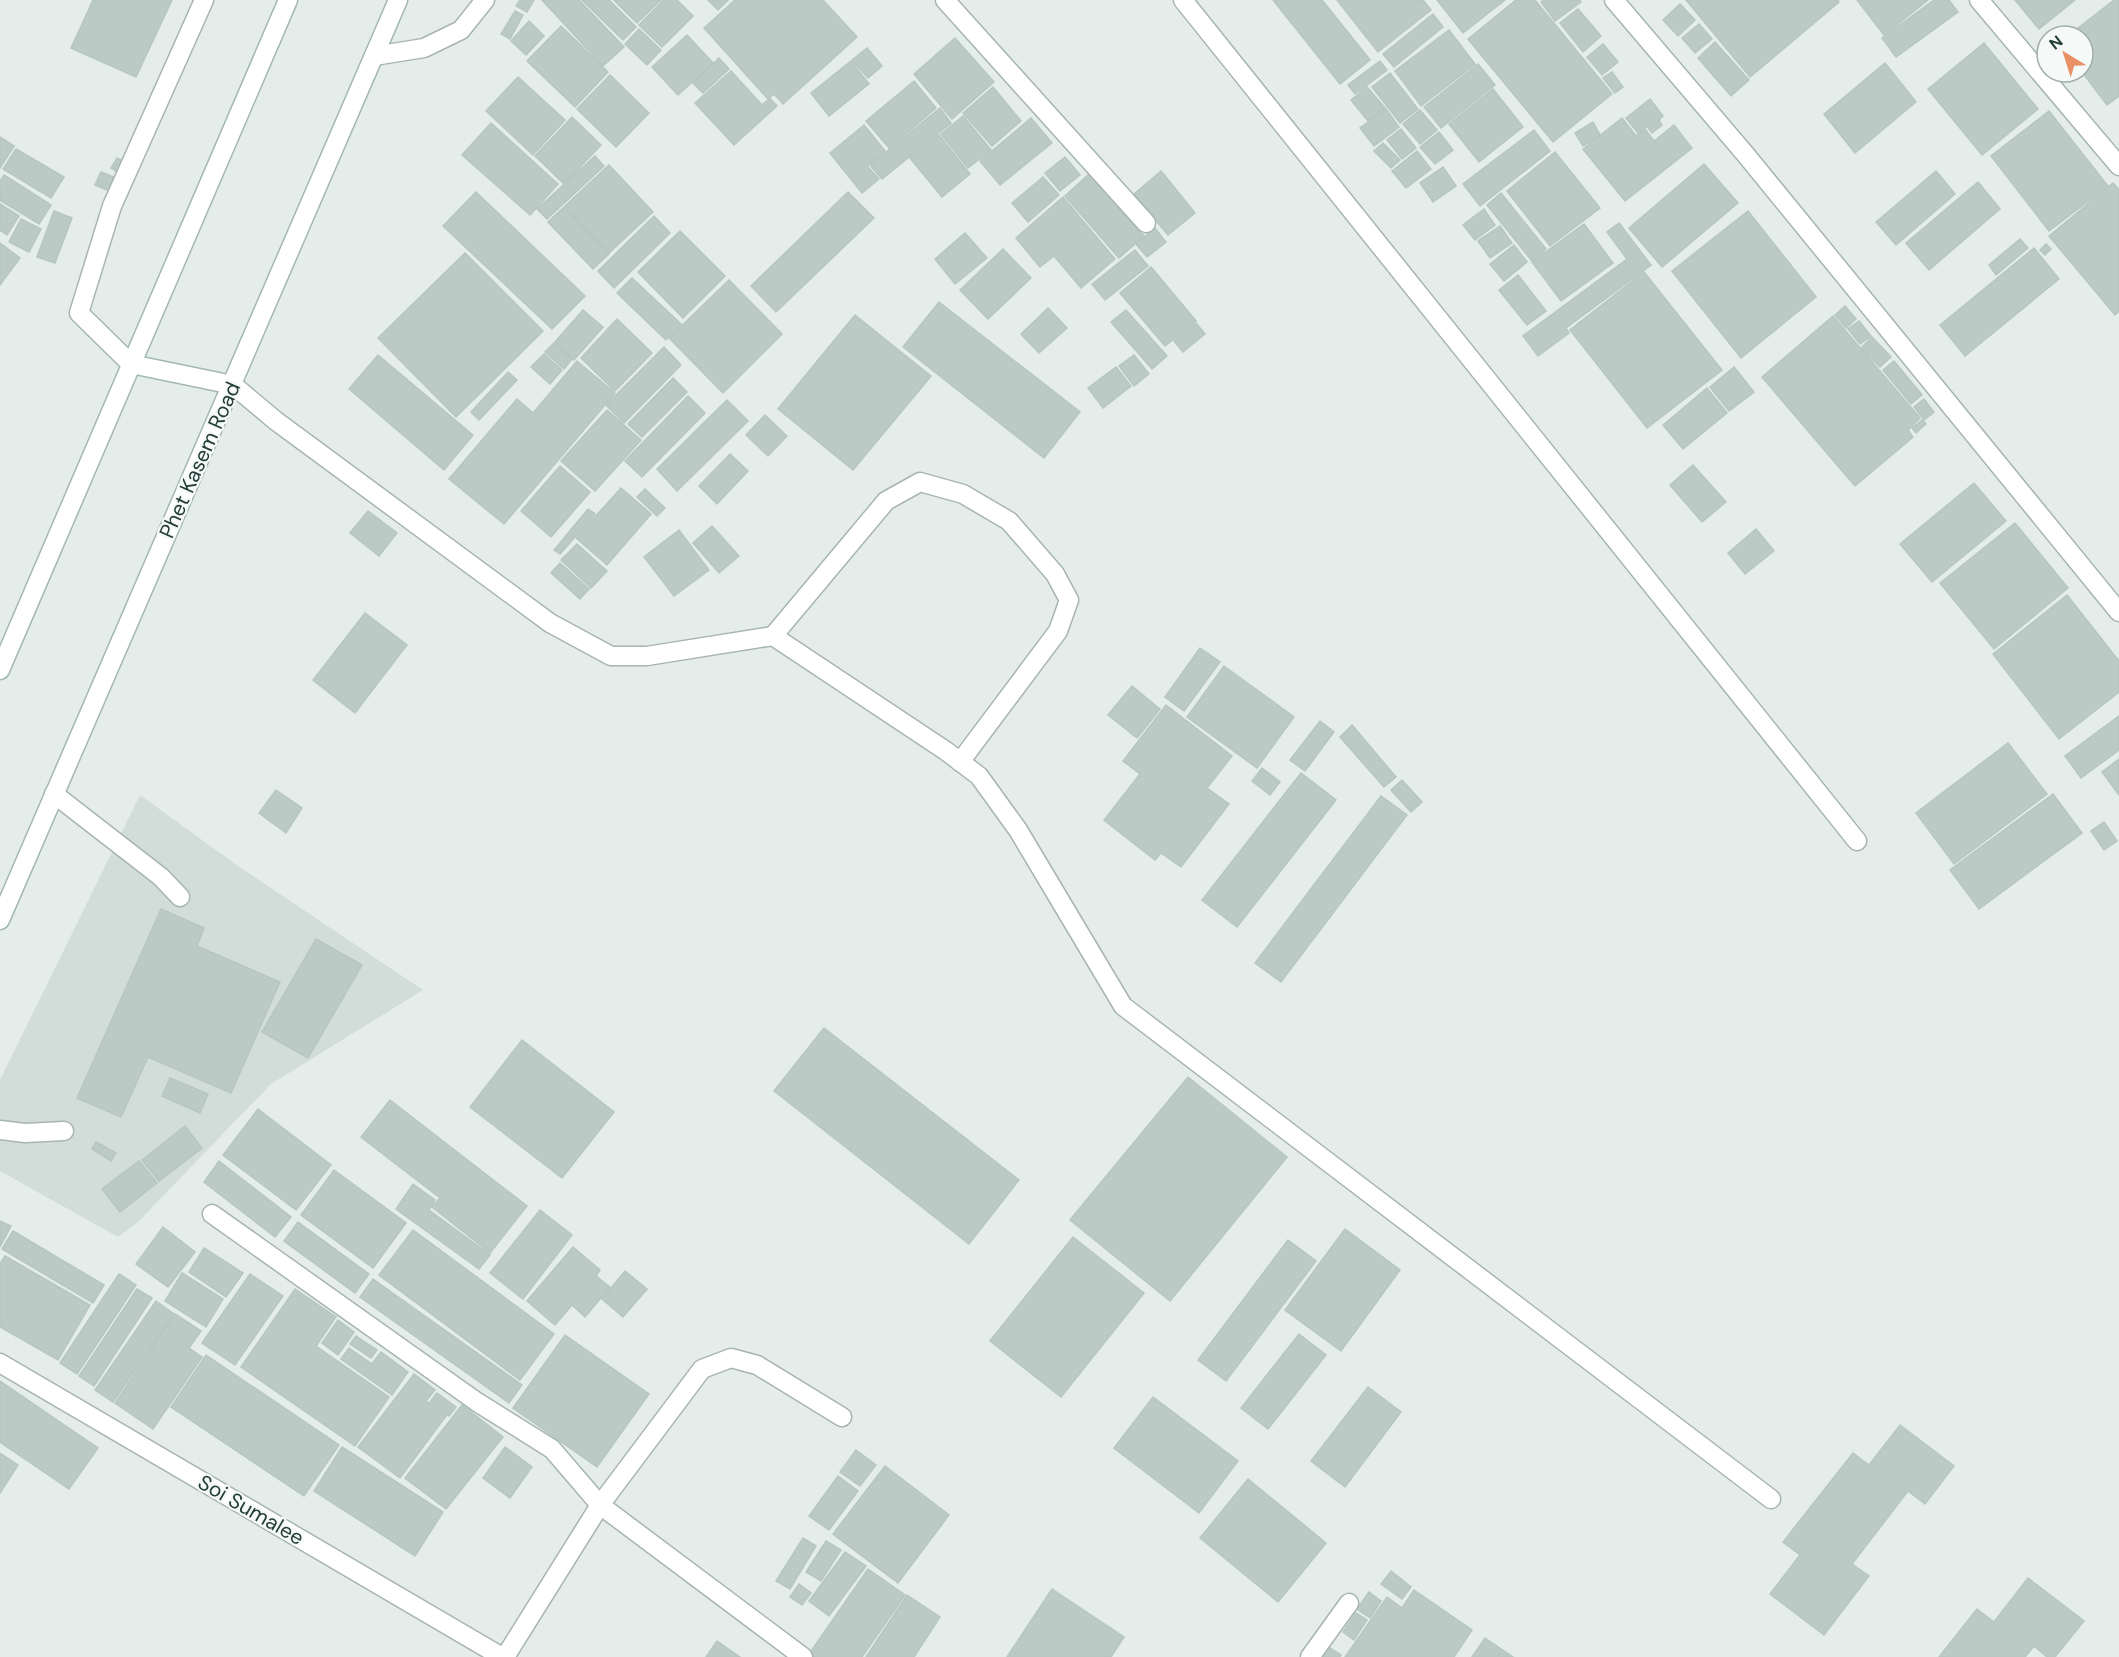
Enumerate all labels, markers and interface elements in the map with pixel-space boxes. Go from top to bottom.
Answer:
north arrow [2035,24,2095,84]
text: N [2045,31,2067,54]
street label: Phet Kasem Road [153,377,247,543]
street label: Soi Sumalee [193,1468,309,1552]

